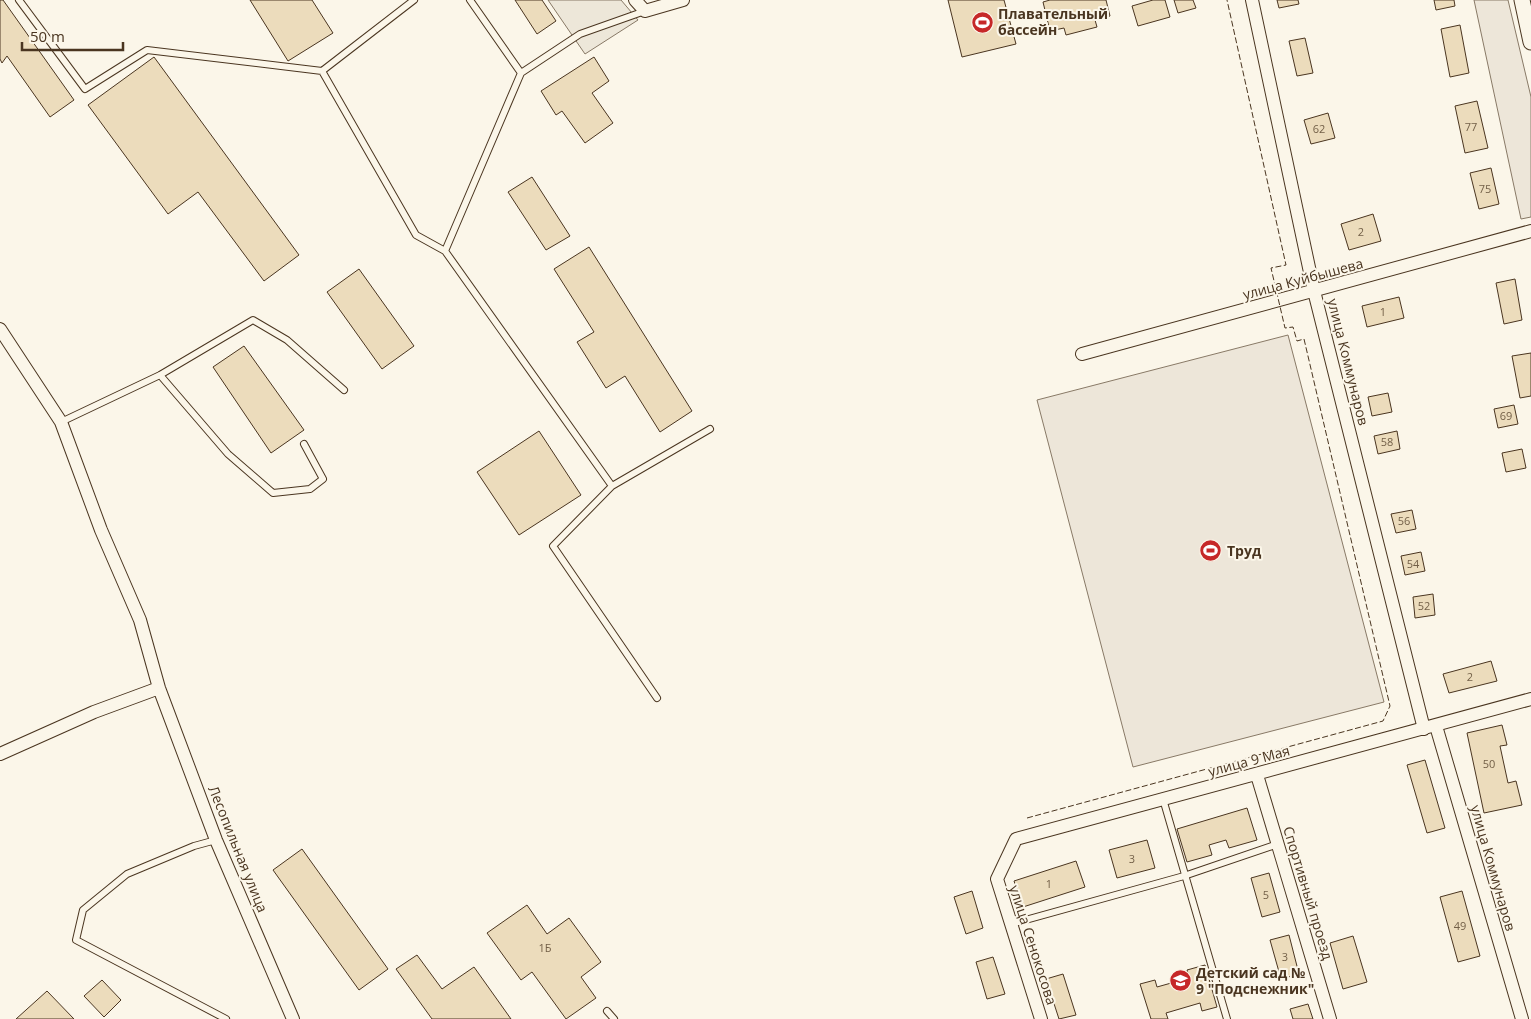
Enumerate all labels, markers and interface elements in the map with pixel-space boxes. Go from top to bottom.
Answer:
place label: Плавательный бассейн [998,4,1108,39]
sports icon: Плавательный бассейн [970,10,994,34]
scale bar [22,20,124,52]
text: 50 m [30,26,65,46]
house number: 77 [1465,119,1477,134]
house number: 62 [1313,121,1325,136]
house number: 75 [1479,181,1491,196]
house number: 2 [1358,224,1364,239]
street label: улица Куйбышева [1241,253,1365,304]
street label: улица Коммунаров [1324,296,1373,427]
house number: 1 [1380,304,1386,319]
house number: 69 [1500,408,1512,423]
house number: 58 [1381,434,1393,449]
house number: 56 [1398,513,1410,528]
sports icon: Труд [1199,539,1223,563]
place label: Труд [1227,541,1262,560]
house number: 54 [1407,556,1420,571]
house number: 52 [1418,598,1430,613]
house number: 2 [1467,669,1473,684]
street label: улица 9 Мая [1206,740,1292,781]
house number: 50 [1483,756,1495,771]
street label: Лесопильная улица [204,783,273,915]
street label: улица Коммунаров [1466,803,1521,933]
street label: Спортивный проезд [1279,824,1338,962]
house number: 3 [1129,851,1135,866]
house number: 1 [1046,876,1052,891]
street label: улица Сенокосова [1005,883,1062,1007]
house number: 5 [1263,887,1269,902]
house number: 49 [1454,918,1466,933]
house number: 1Б [538,940,552,955]
house number: 3 [1282,949,1288,964]
place label: Детский сад № 9 "Подснежник" [1196,963,1314,998]
school or university icon: Детский сад № 9 "Подснежник" [1168,969,1192,993]

